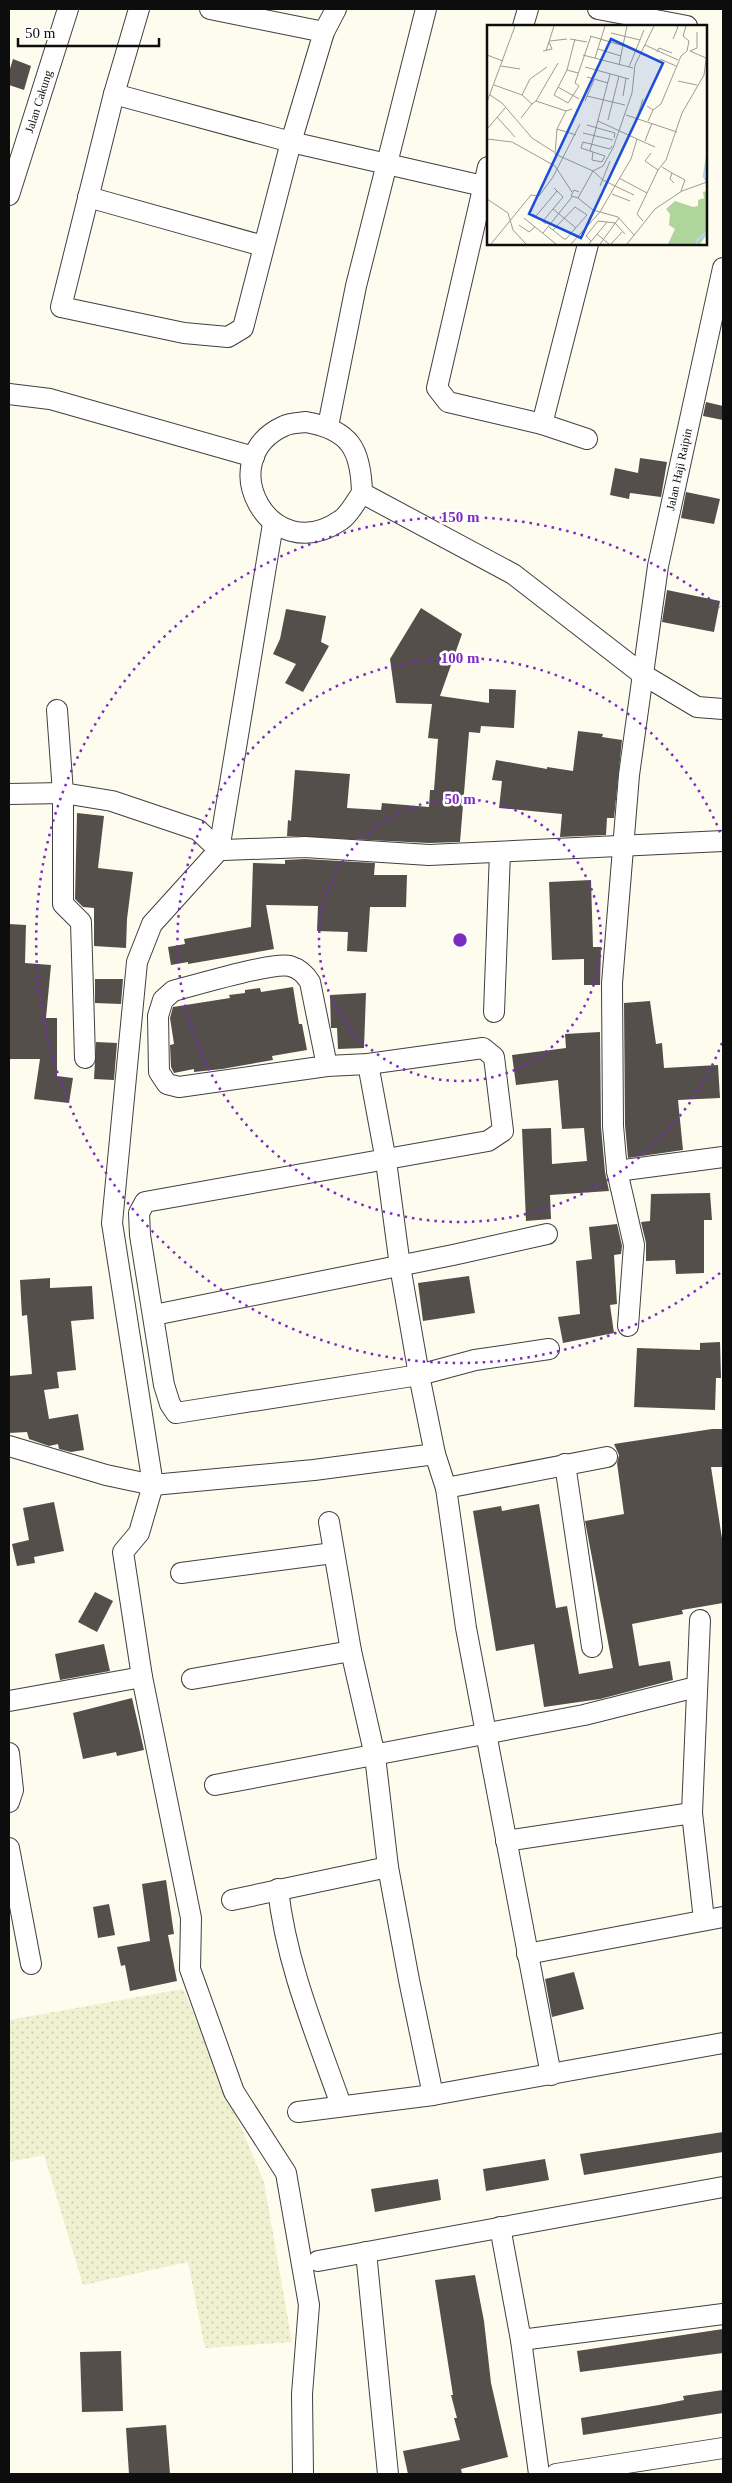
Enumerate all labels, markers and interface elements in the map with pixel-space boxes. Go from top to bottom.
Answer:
scale bar [18,15,159,47]
text: 50 m [25,25,56,41]
inset map [487,25,707,245]
street label: Jalan Cakung [22,68,55,135]
street label: Jalan Haji Raipin [663,427,695,512]
text: 150 m [441,509,480,525]
text: 100 m [441,650,480,666]
text: 50 m [444,791,476,807]
centre of rings [451,931,469,949]

